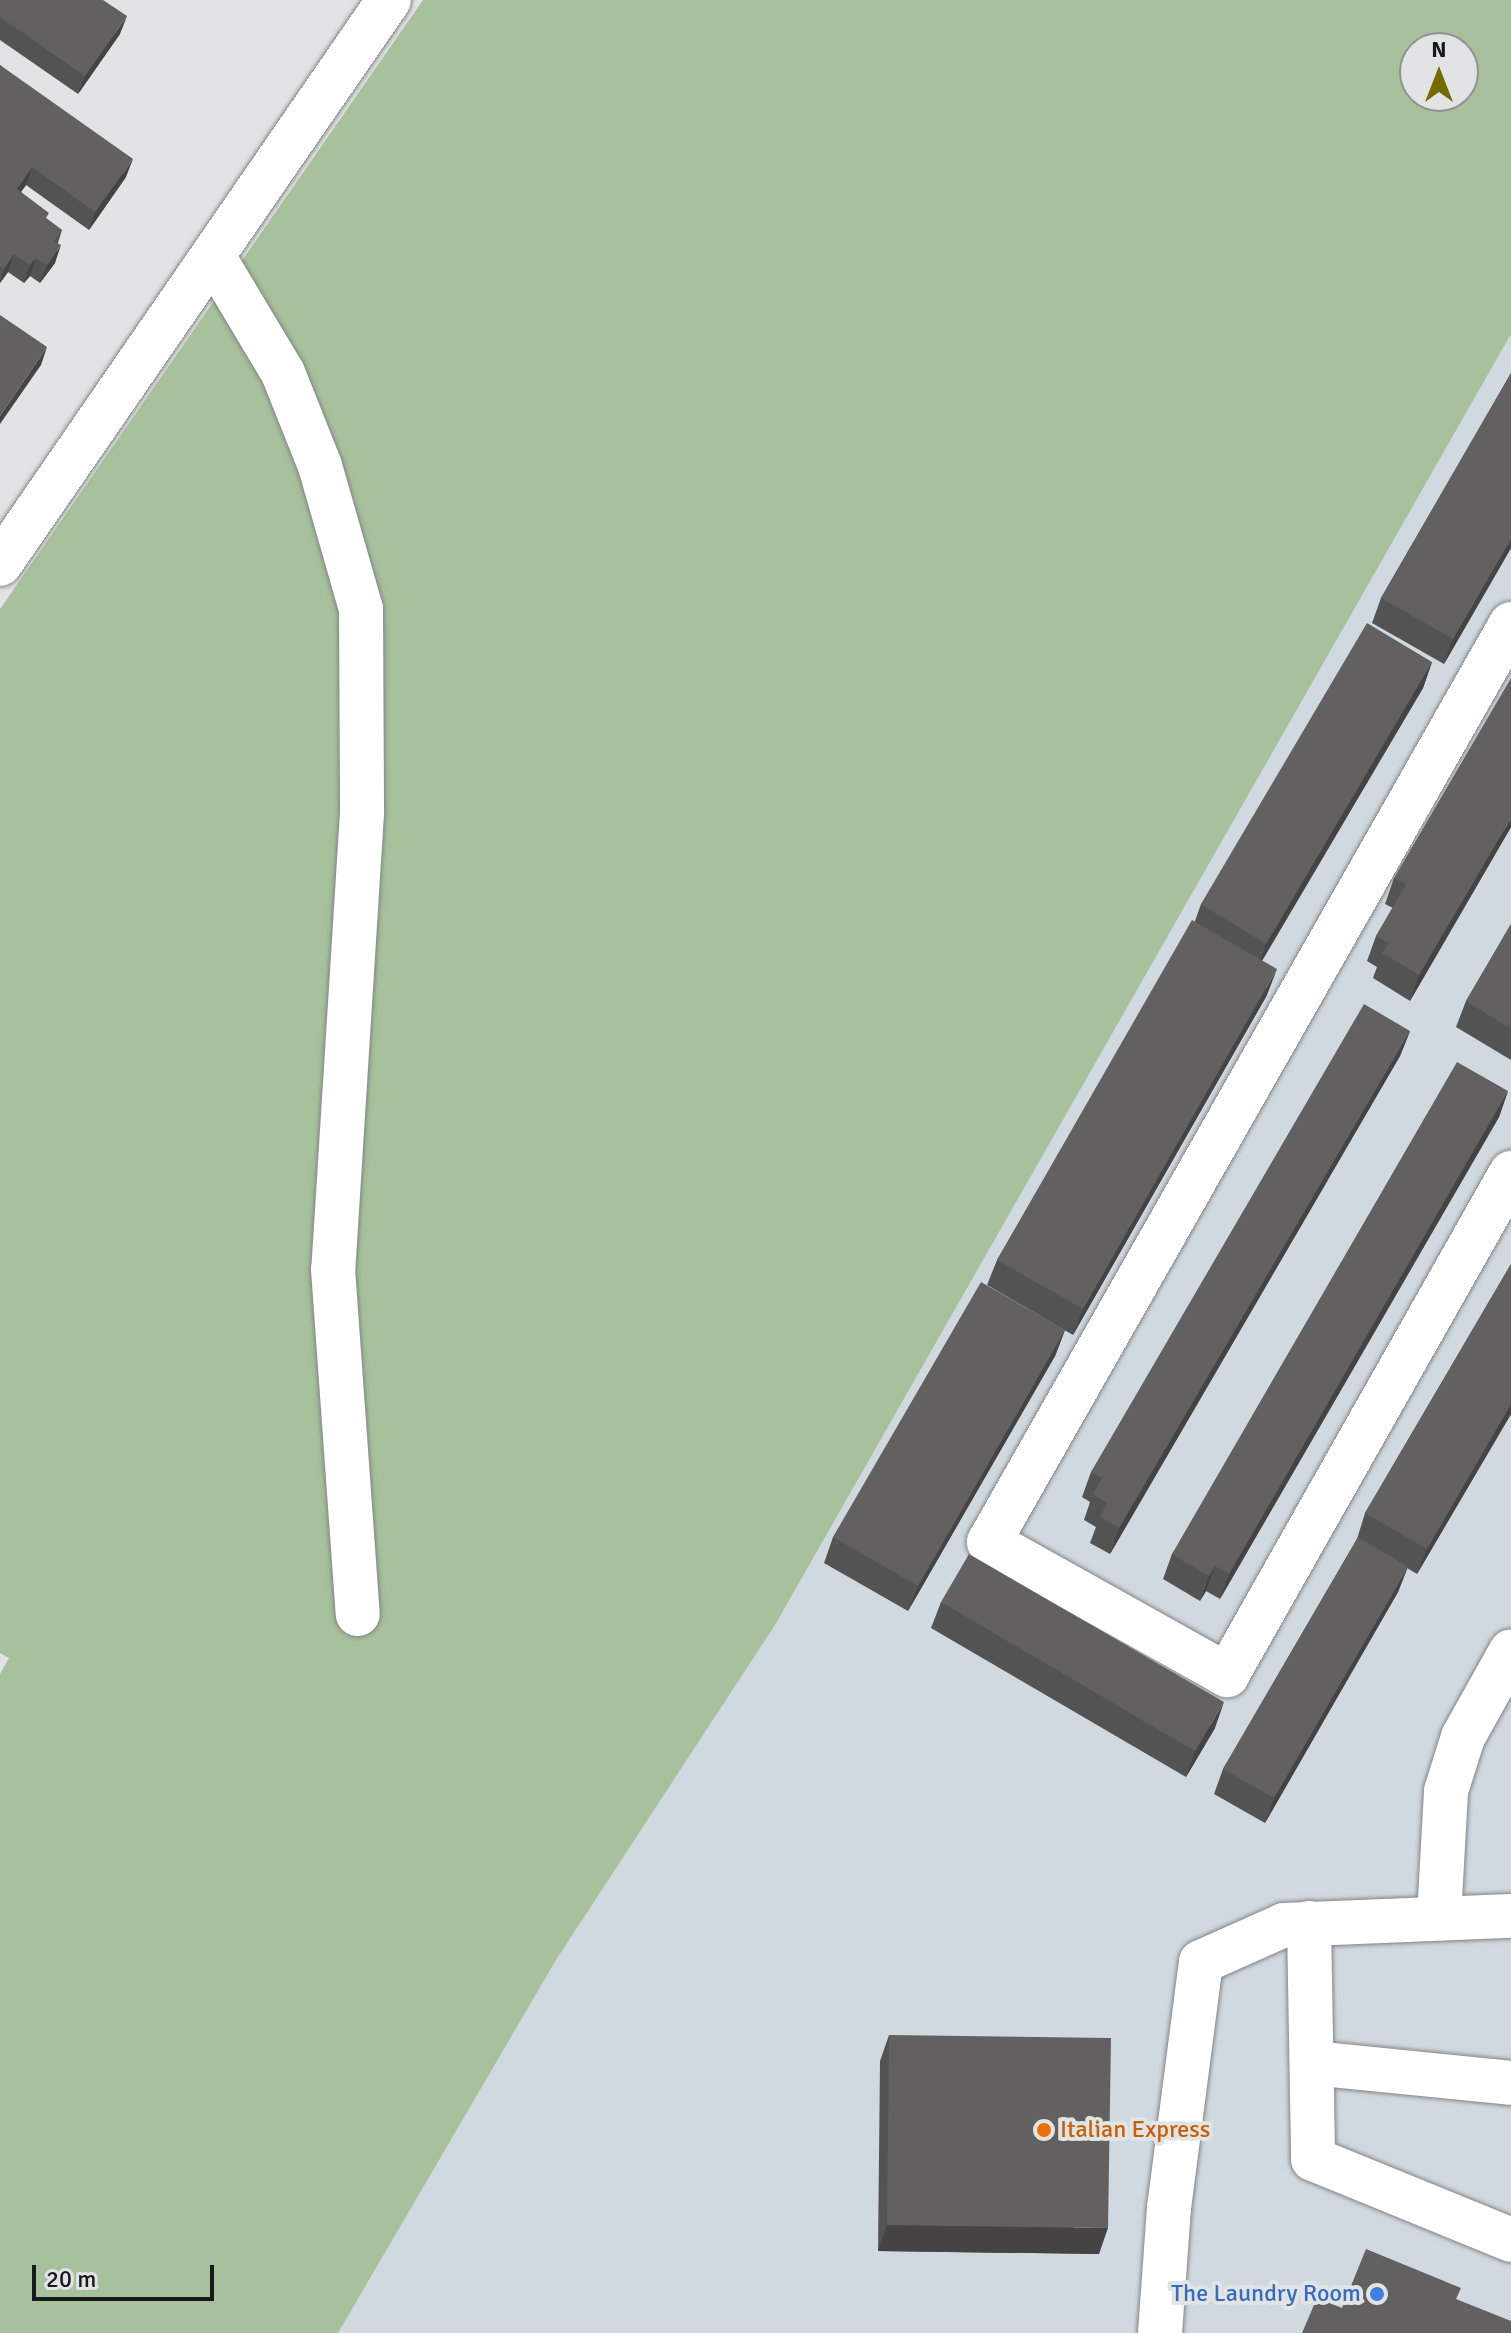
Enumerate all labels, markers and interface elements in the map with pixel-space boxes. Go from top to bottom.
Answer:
north arrow [1399,32,1479,112]
text: N [1431,36,1447,63]
place label: Italian Express [1060,2116,1210,2144]
marker: Italian Express [1035,2121,1053,2139]
scale bar [36,2249,218,2299]
text: 20 m [46,2264,96,2294]
place label: The Laundry Room [1171,2280,1361,2308]
marker: The Laundry Room [1368,2285,1386,2303]

